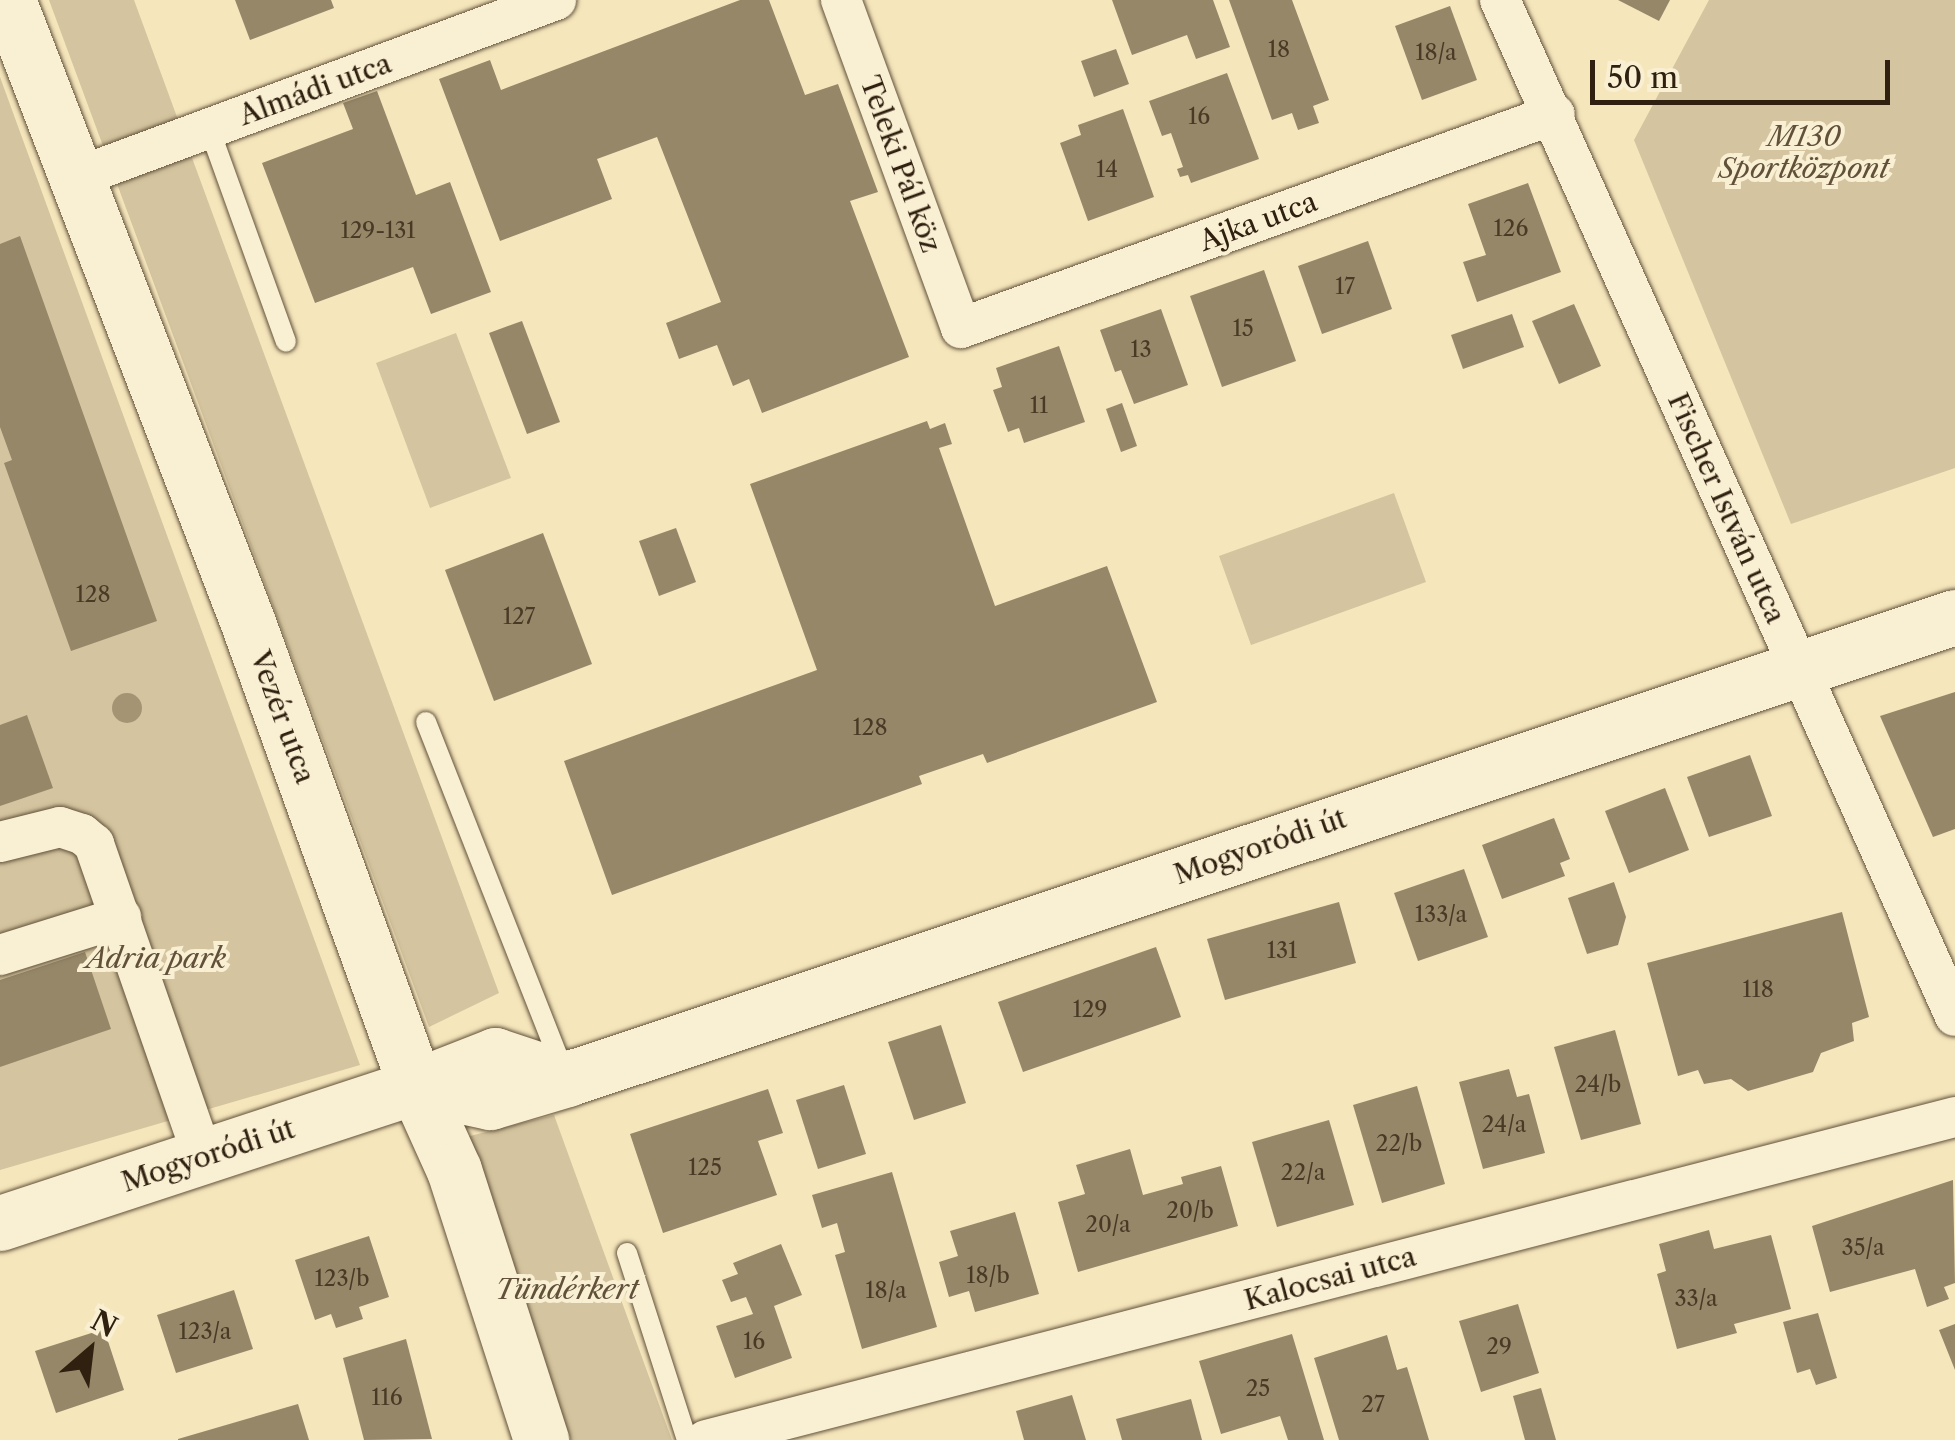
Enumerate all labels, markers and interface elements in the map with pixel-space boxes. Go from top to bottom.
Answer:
house number: 18 [1268,37,1290,63]
house number: 18/a [1415,40,1457,66]
scale bar [1595,40,1895,102]
street label: Almádi utca [234,46,396,132]
text: 50 m [1607,59,1678,96]
street label: Teleki Pál köz [853,71,949,257]
house number: 16 [1188,104,1210,130]
park label: M130 Sportközpont [1719,119,1889,185]
house number: 14 [1096,157,1118,183]
street label: Ajka utca [1194,184,1322,258]
house number: 126 [1494,216,1528,242]
house number: 129-131 [340,218,416,244]
house number: 17 [1335,274,1355,300]
house number: 15 [1232,316,1254,342]
house number: 13 [1130,337,1152,363]
street label: Fischer István utca [1661,387,1793,629]
house number: 11 [1030,393,1048,419]
house number: 128 [76,582,110,608]
house number: 127 [503,604,535,630]
street label: Vezér utca [243,646,323,788]
house number: 128 [853,715,887,741]
street label: Mogyoródi út [1169,801,1351,891]
house number: 133/a [1415,902,1467,928]
house number: 131 [1267,938,1297,964]
park label: Adria park [86,941,226,975]
house number: 118 [1742,977,1774,1003]
house number: 129 [1073,997,1107,1023]
house number: 24/b [1575,1072,1621,1098]
street label: Mogyoródi út [117,1111,299,1199]
house number: 24/a [1482,1112,1526,1138]
house number: 22/b [1376,1131,1422,1157]
house number: 125 [688,1155,722,1181]
house number: 22/a [1281,1160,1325,1186]
house number: 20/b [1166,1198,1214,1224]
house number: 20/a [1085,1212,1131,1238]
house number: 35/a [1841,1235,1885,1261]
street label: Kalocsai utca [1241,1239,1419,1317]
house number: 18/b [966,1263,1010,1289]
house number: 123/b [315,1266,369,1292]
park label: Tündérkert [495,1272,639,1306]
house number: 18/a [865,1278,907,1304]
house number: 33/a [1674,1286,1718,1312]
north arrow [40,1300,140,1400]
text: N [85,1303,123,1344]
house number: 123/a [179,1319,231,1345]
house number: 16 [743,1329,765,1355]
house number: 29 [1486,1334,1512,1360]
house number: 25 [1246,1376,1270,1402]
house number: 116 [371,1385,403,1411]
house number: 27 [1361,1392,1385,1418]

